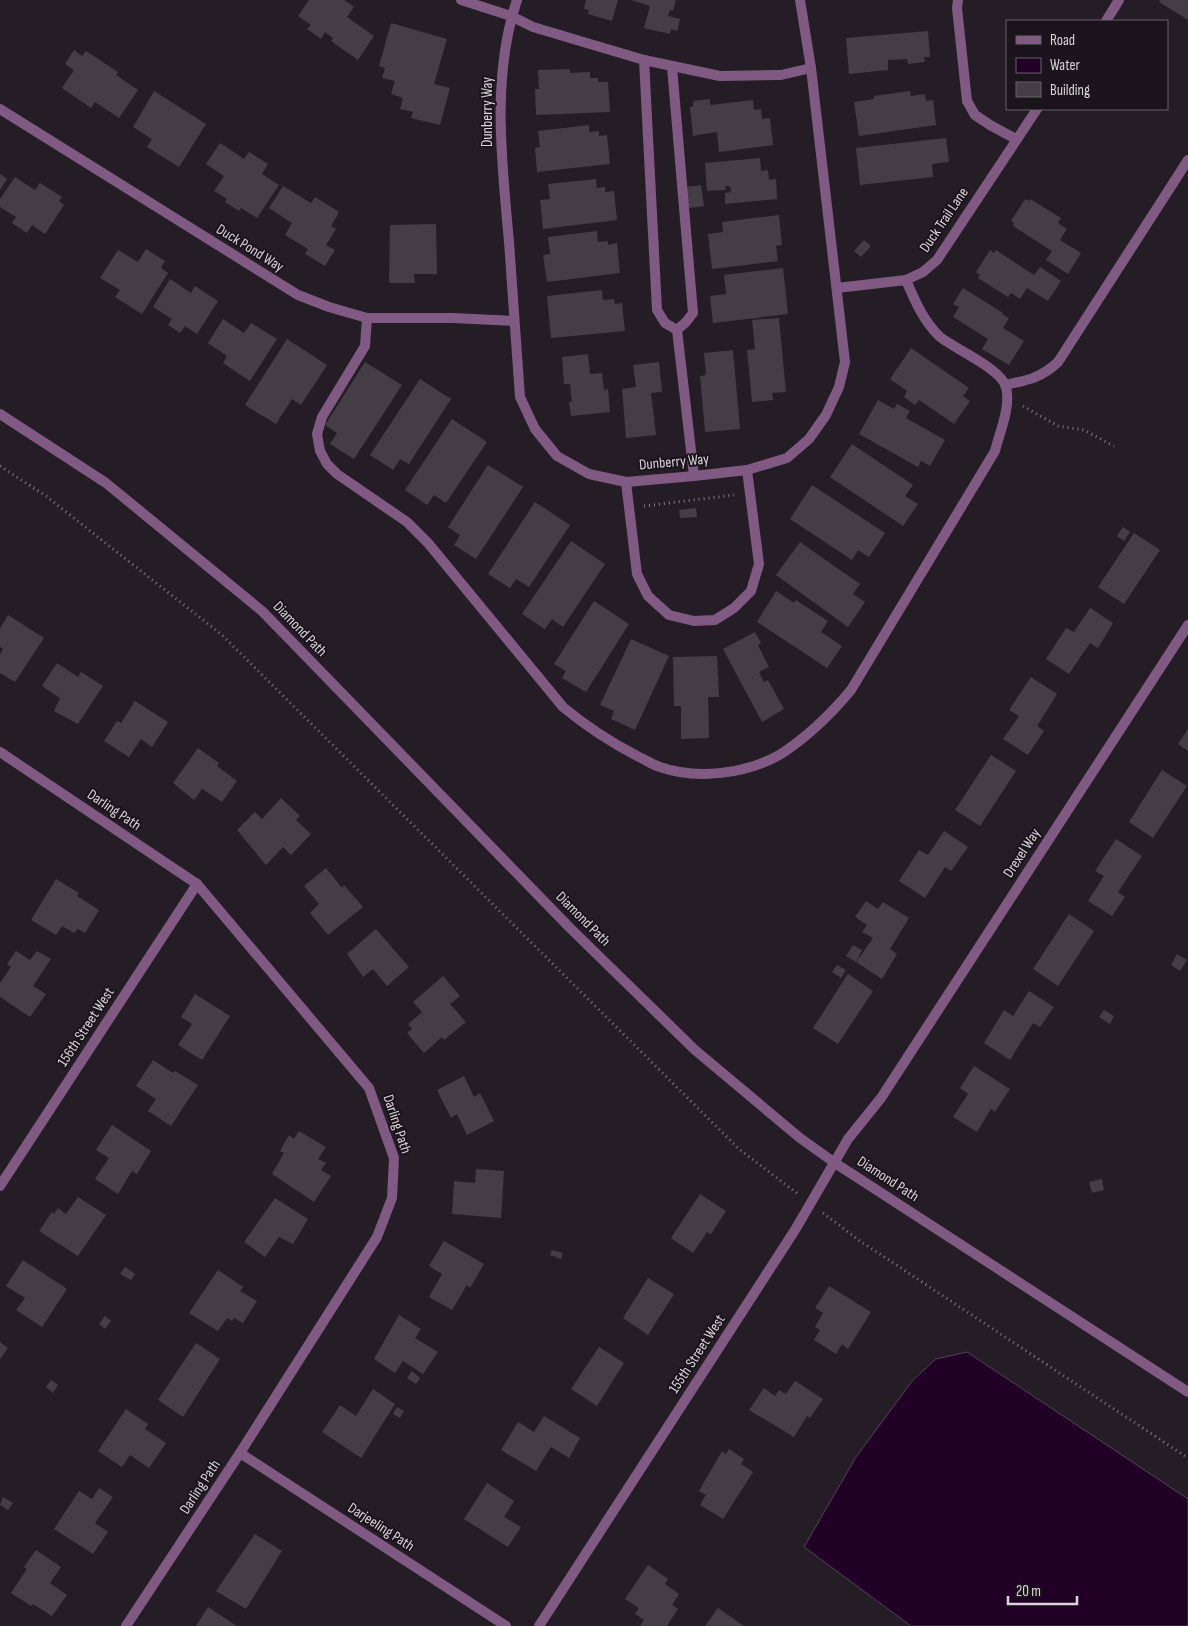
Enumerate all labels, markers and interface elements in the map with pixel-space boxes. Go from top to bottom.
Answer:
legend [1006,20,1168,110]
text: Road [1050,31,1075,50]
text: Water [1050,56,1081,75]
street label: Dunberry Way [478,77,497,147]
text: Building [1050,81,1090,100]
street label: Duck Trail Lane [915,184,973,256]
street label: Duck Pond Way [213,220,288,276]
street label: Dunberry Way [638,449,710,475]
street label: Diamond Path [269,597,331,661]
street label: Darling Path [83,785,145,835]
street label: Drexel Way [999,825,1045,881]
street label: Diamond Path [552,888,614,950]
street label: 156th Street West [53,983,119,1070]
street label: Darling Path [379,1092,415,1156]
street label: Diamond Path [854,1152,922,1206]
street label: 155th Street West [664,1311,730,1397]
street label: Darling Path [175,1456,225,1518]
street label: Darjeeling Path [344,1498,418,1556]
scale bar [1008,1574,1077,1606]
text: 20 m [1016,1582,1041,1601]

